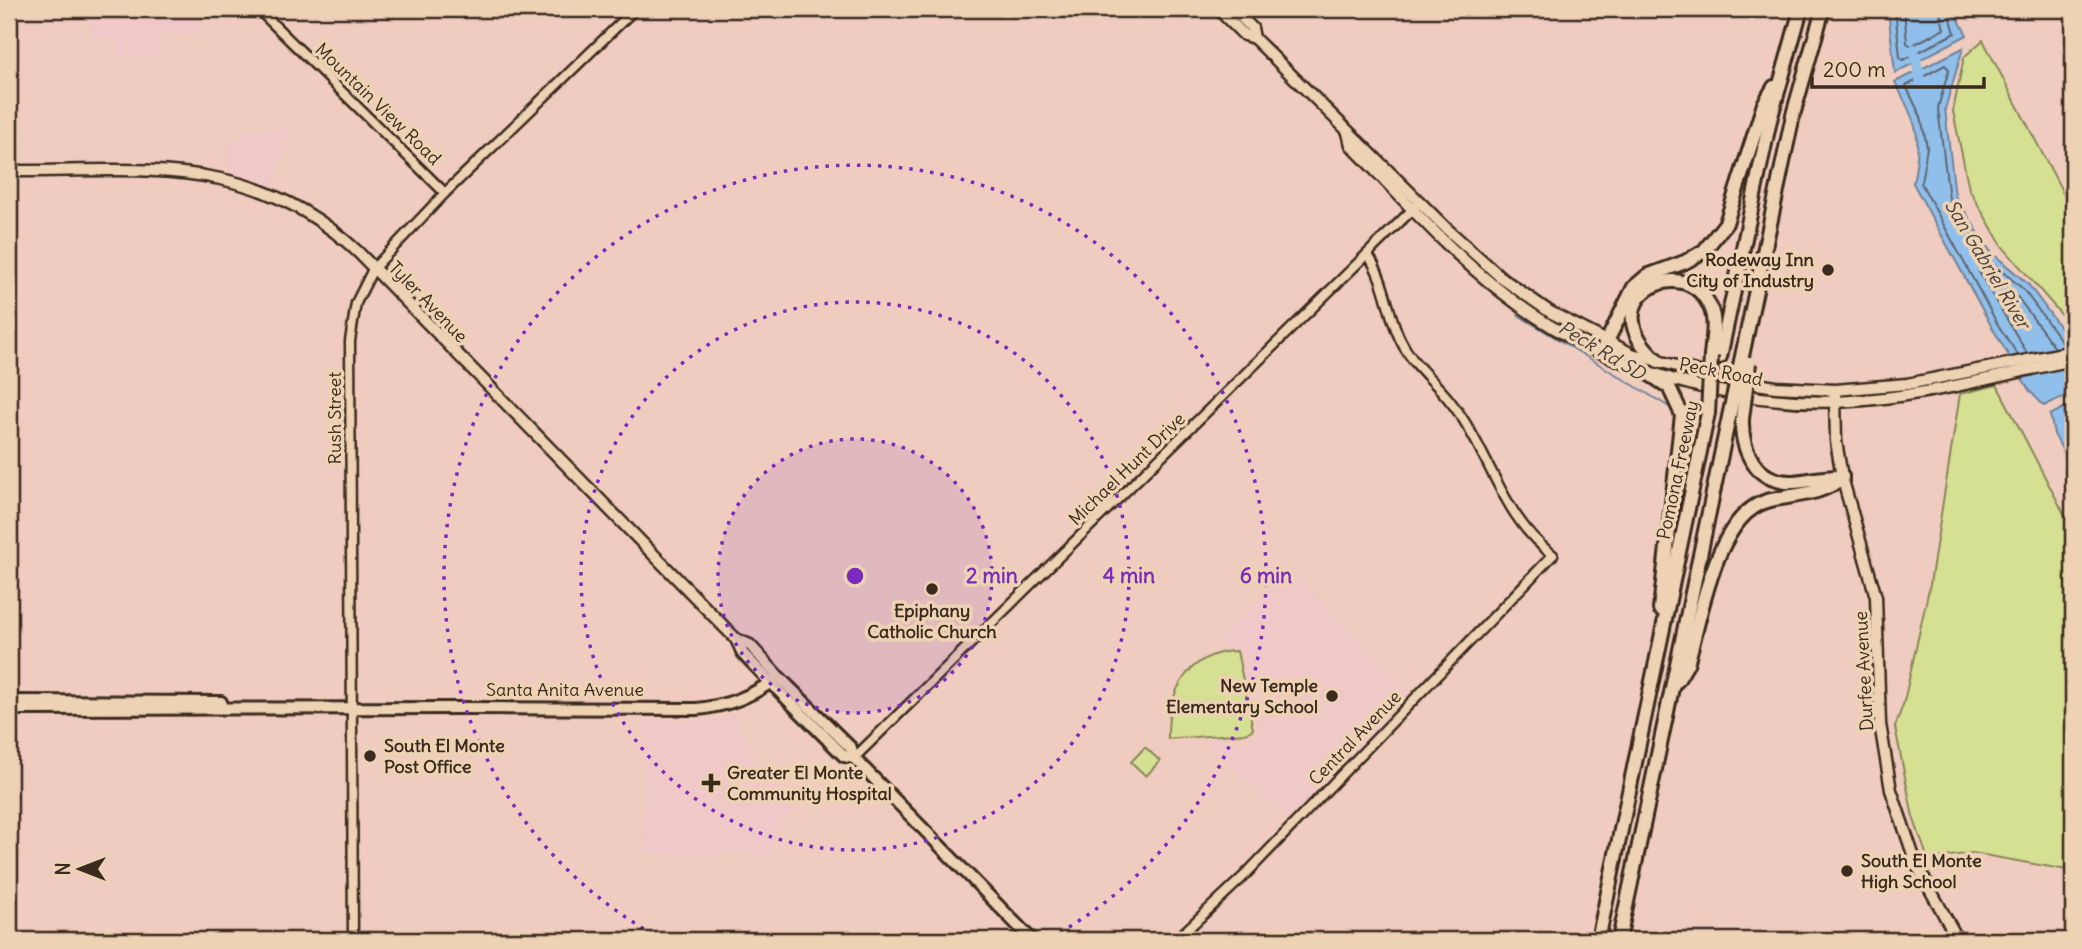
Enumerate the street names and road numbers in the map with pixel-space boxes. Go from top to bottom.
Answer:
street label: Mountain View Road [311,38,446,170]
street label: Tyler Avenue [384,256,473,347]
street label: Peck Road [1677,352,1765,391]
street label: Rush Street [323,372,346,464]
street label: Pomona Freeway [1652,398,1703,542]
street label: Michael Hunt Drive [1064,407,1190,530]
street label: Durfee Avenue [1849,610,1878,732]
street label: Santa Anita Avenue [486,678,644,701]
street label: Central Avenue [1303,685,1406,790]

